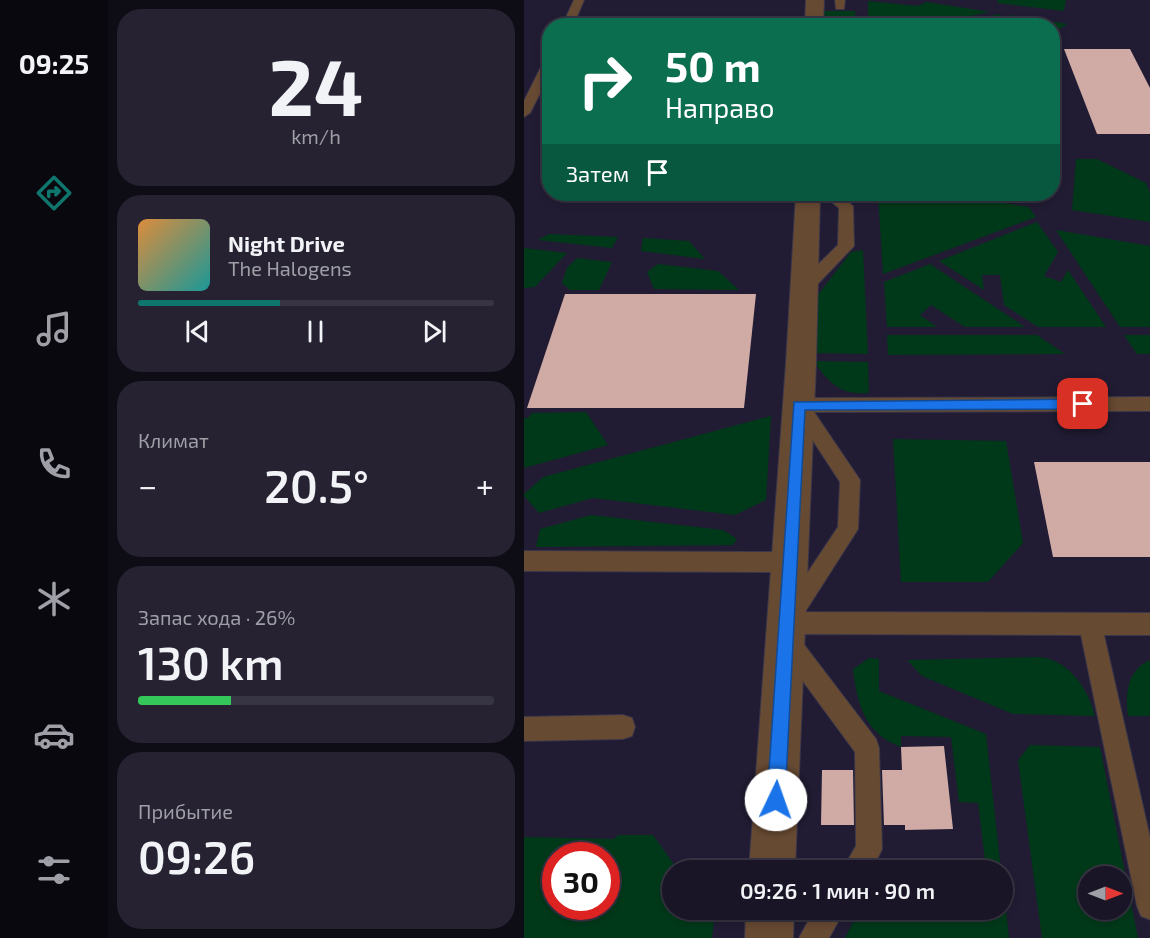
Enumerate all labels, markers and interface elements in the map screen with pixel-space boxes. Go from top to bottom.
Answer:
text: 24 [268,38,364,132]
text: 50 m [665,40,761,90]
icon: right [566,42,644,120]
text: 09:25 [19,47,89,79]
text: Направо [665,91,774,123]
text: km/h [291,124,341,148]
icon: arrive [641,156,674,189]
text: Затем [566,160,629,186]
icon: directions [33,172,75,214]
text: Night Drive [228,230,345,256]
text: The Halogens [228,256,352,280]
icon: music [33,308,75,350]
icon: previous [181,315,214,348]
icon: pause [299,315,332,348]
icon: next [418,315,451,348]
pin [1057,378,1108,429]
icon: arrive [1066,387,1099,420]
text: Климат [138,428,209,452]
icon: phone [33,443,75,485]
text: 20.5° [264,458,369,512]
text: − [138,465,157,505]
text: + [476,465,494,505]
icon: climate [33,578,75,620]
text: Запас хода · 26% [138,605,295,629]
text: 130 km [138,635,284,689]
icon: car [33,714,75,756]
position arrow [744,768,808,832]
text: Прибытие [138,799,233,823]
text: 09:26 [138,829,255,883]
speed limit sign: 30 [542,842,620,920]
icon: filters [33,849,75,891]
north arrow [1078,866,1132,920]
map controls [1078,866,1132,920]
text: 09:26 · 1 мин · 90 m [740,877,935,903]

